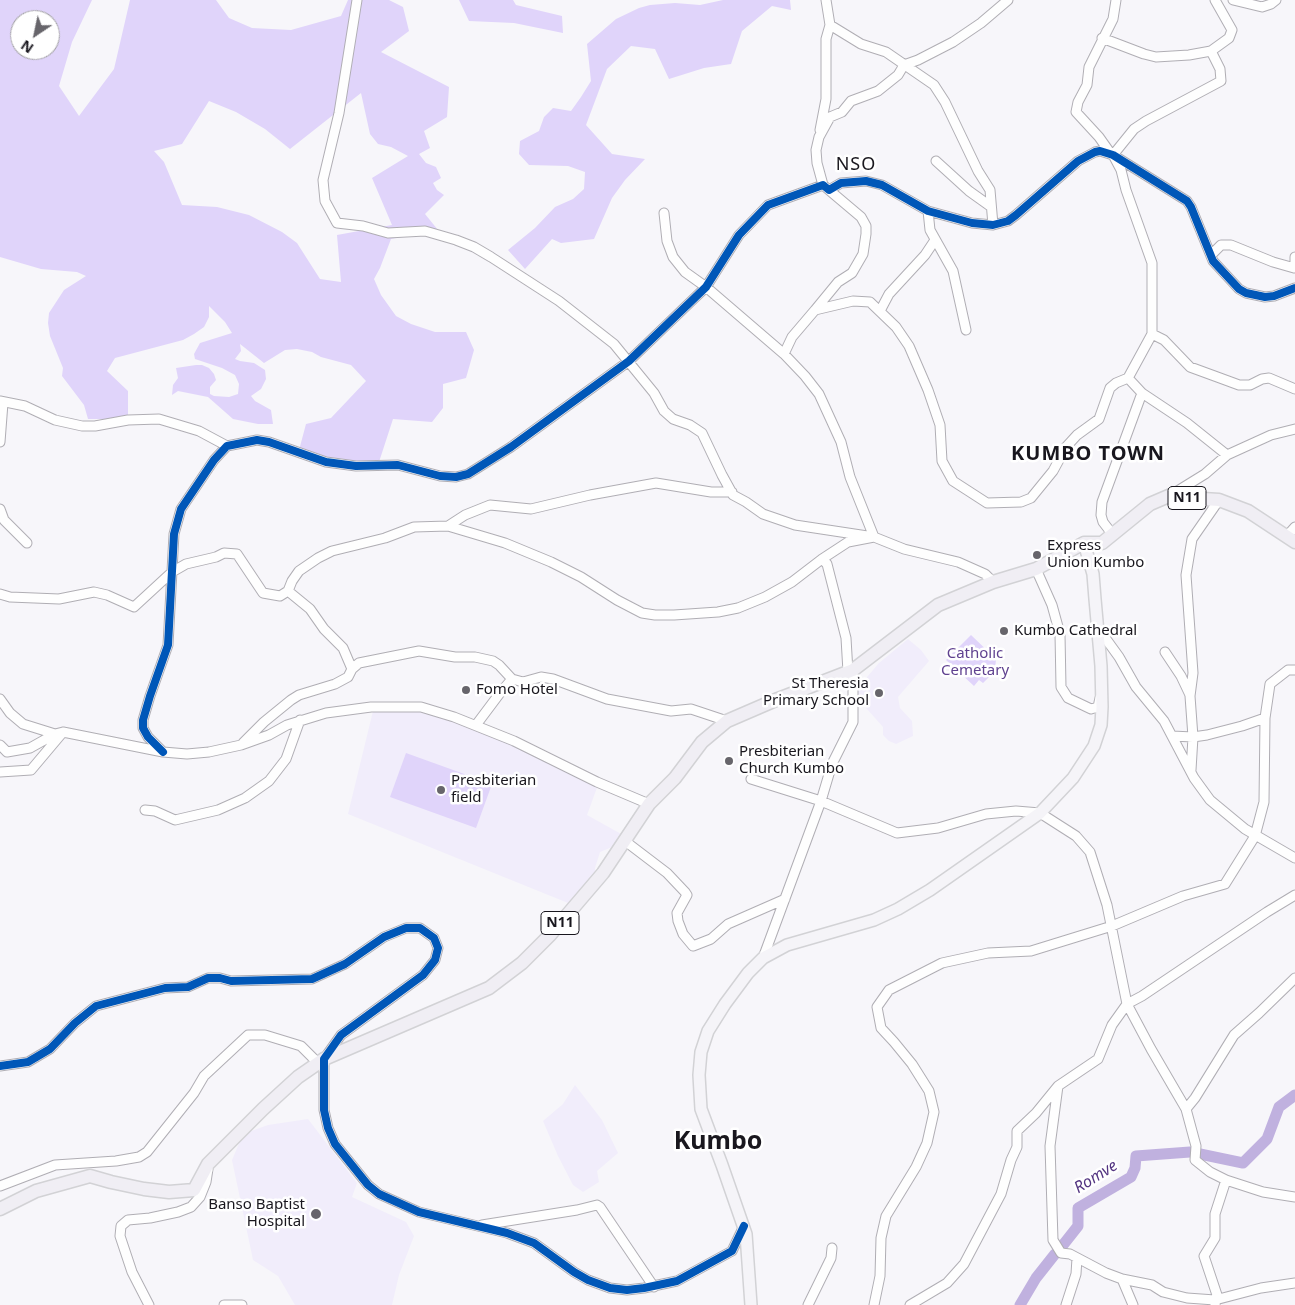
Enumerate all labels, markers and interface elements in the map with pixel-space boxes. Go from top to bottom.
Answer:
north arrow [10,10,60,60]
text: N [17,36,37,58]
district label: NSO [835,154,877,176]
district label: KUMBO TOWN [1010,442,1166,466]
road number: N11 [1168,486,1206,509]
place label: Express Union Kumbo [1047,537,1144,572]
marker: Express Union Kumbo [1031,549,1043,561]
place label: Kumbo Cathedral [1014,622,1137,640]
marker: Kumbo Cathedral [998,625,1010,637]
park label: Catholic Cemetary [941,645,1009,680]
place label: St Theresia Primary School [763,675,869,710]
place label: Fomo Hotel [476,681,558,699]
marker: Fomo Hotel [460,684,472,696]
marker: St Theresia Primary School [873,687,885,699]
place label: Presbiterian Church Kumbo [739,743,844,778]
marker: Presbiterian Church Kumbo [723,755,735,767]
place label: Presbiterian field [451,772,536,807]
marker: Presbiterian field [435,784,447,796]
road number: N11 [541,911,579,934]
district label: Kumbo [674,1127,762,1157]
water label: Romve [1071,1156,1121,1198]
place label: Banso Baptist Hospital [208,1196,305,1231]
marker: Banso Baptist Hospital [309,1207,323,1221]

